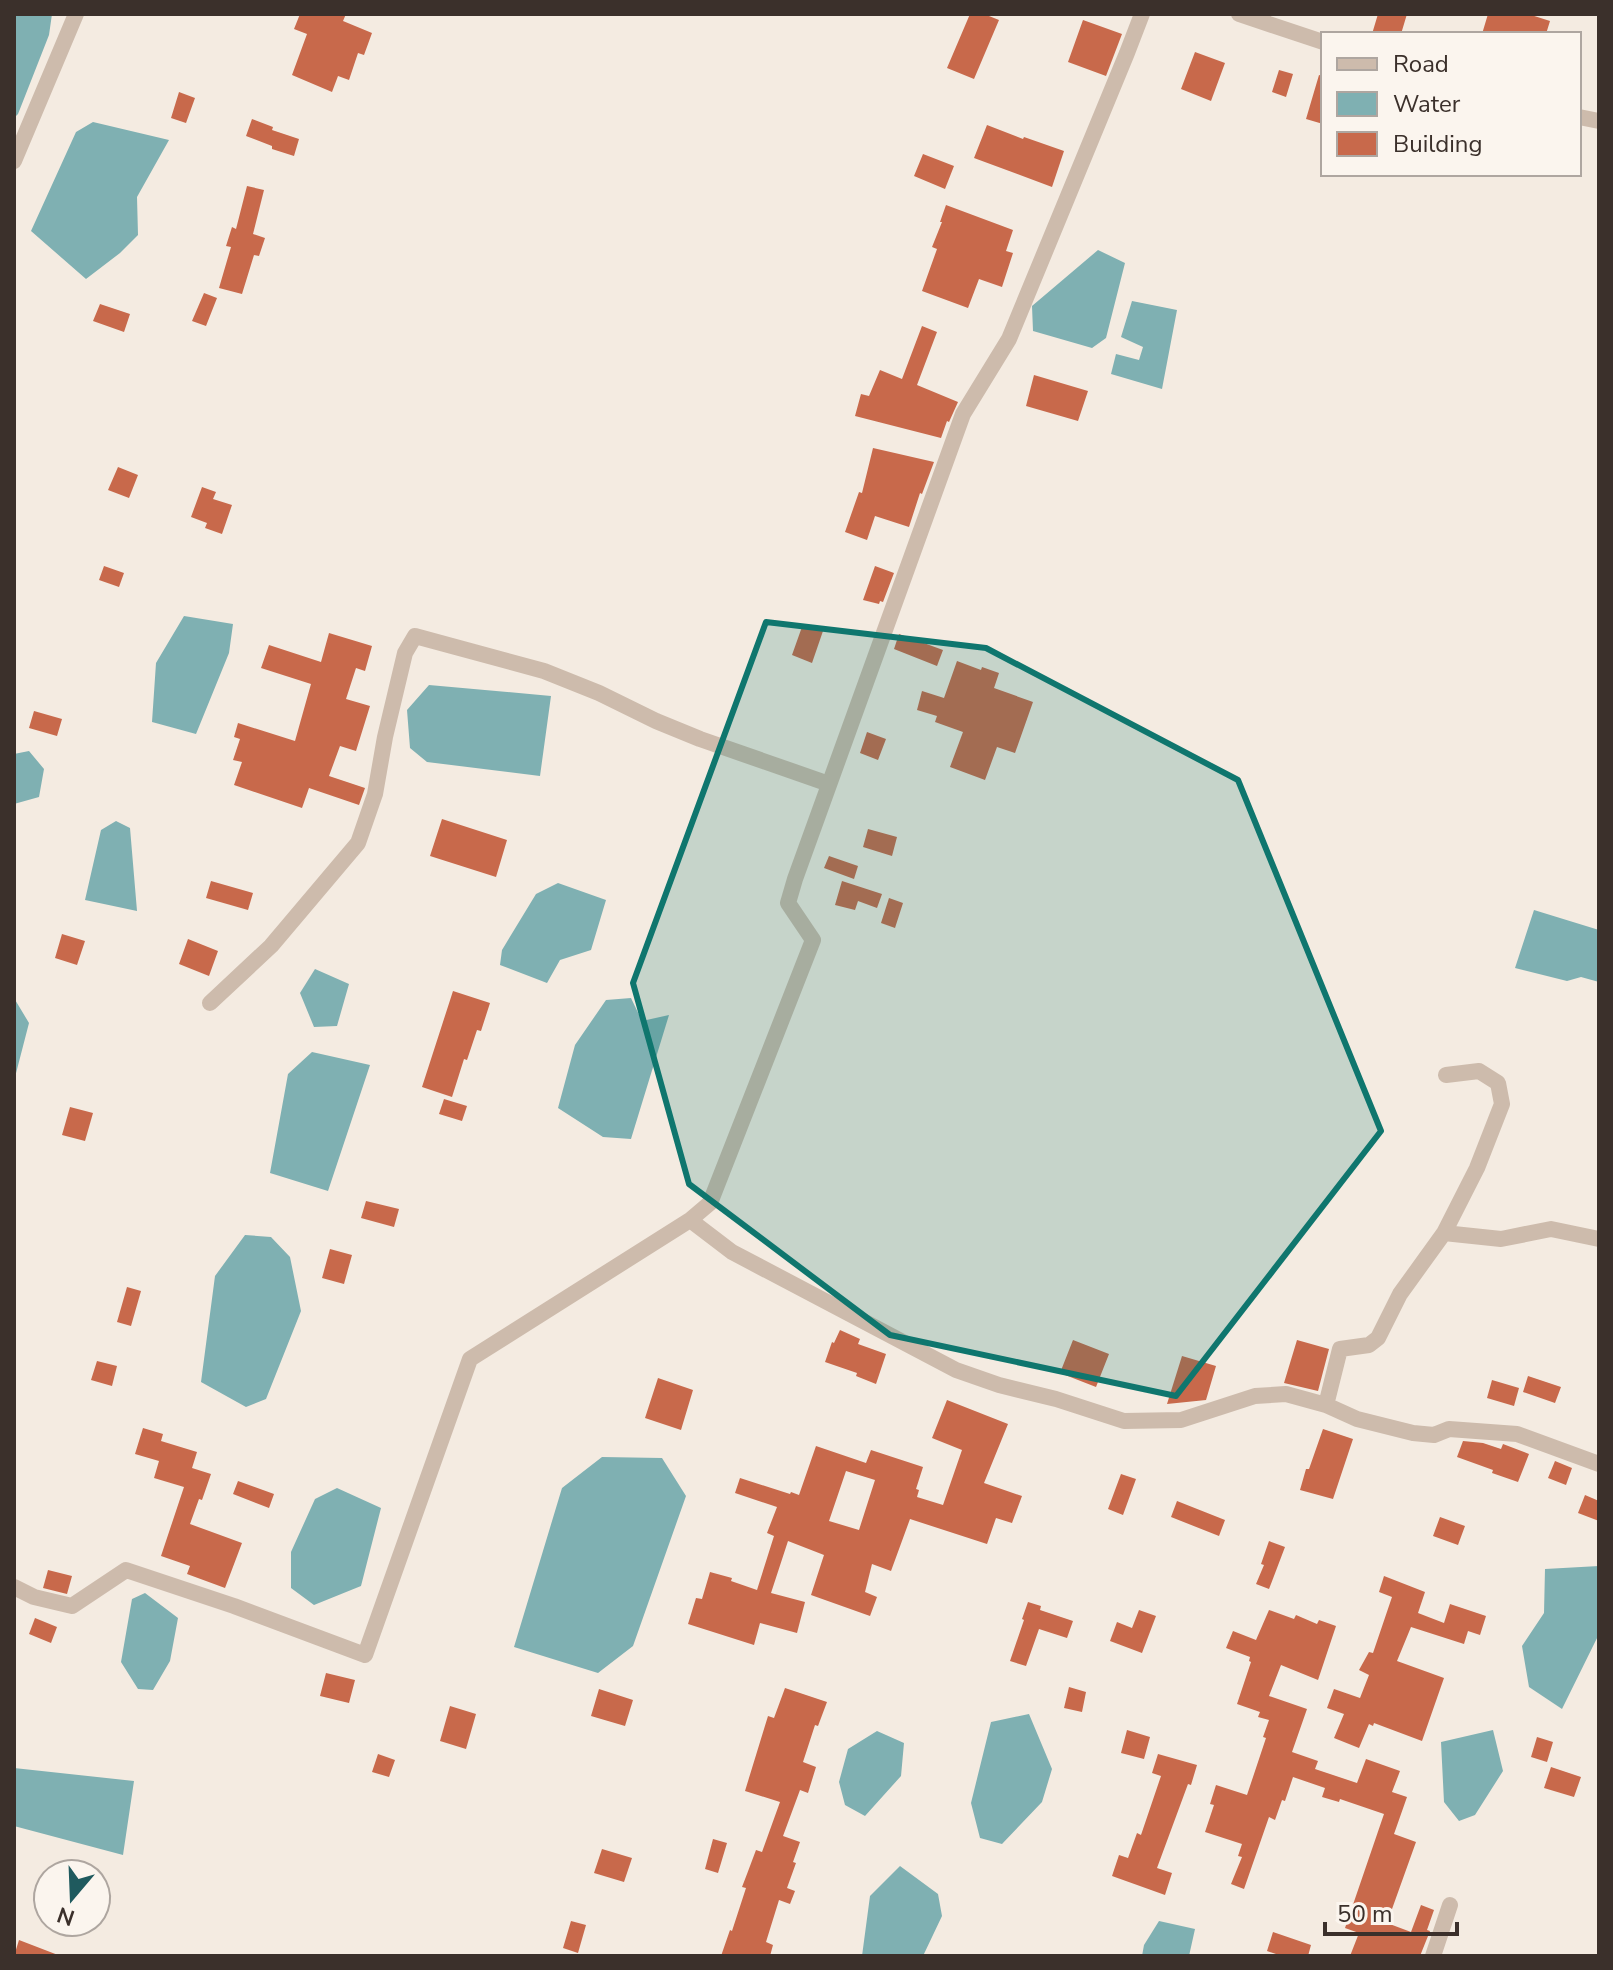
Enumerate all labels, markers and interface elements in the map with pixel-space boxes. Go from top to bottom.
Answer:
legend [1321,32,1581,176]
text: Road [1393,48,1449,80]
text: Water [1393,88,1461,120]
text: Building [1393,128,1483,160]
north arrow [32,1858,112,1938]
scale bar [1325,1886,1457,1936]
text: 50 m [1337,1898,1393,1930]
text: N [53,1899,78,1933]

